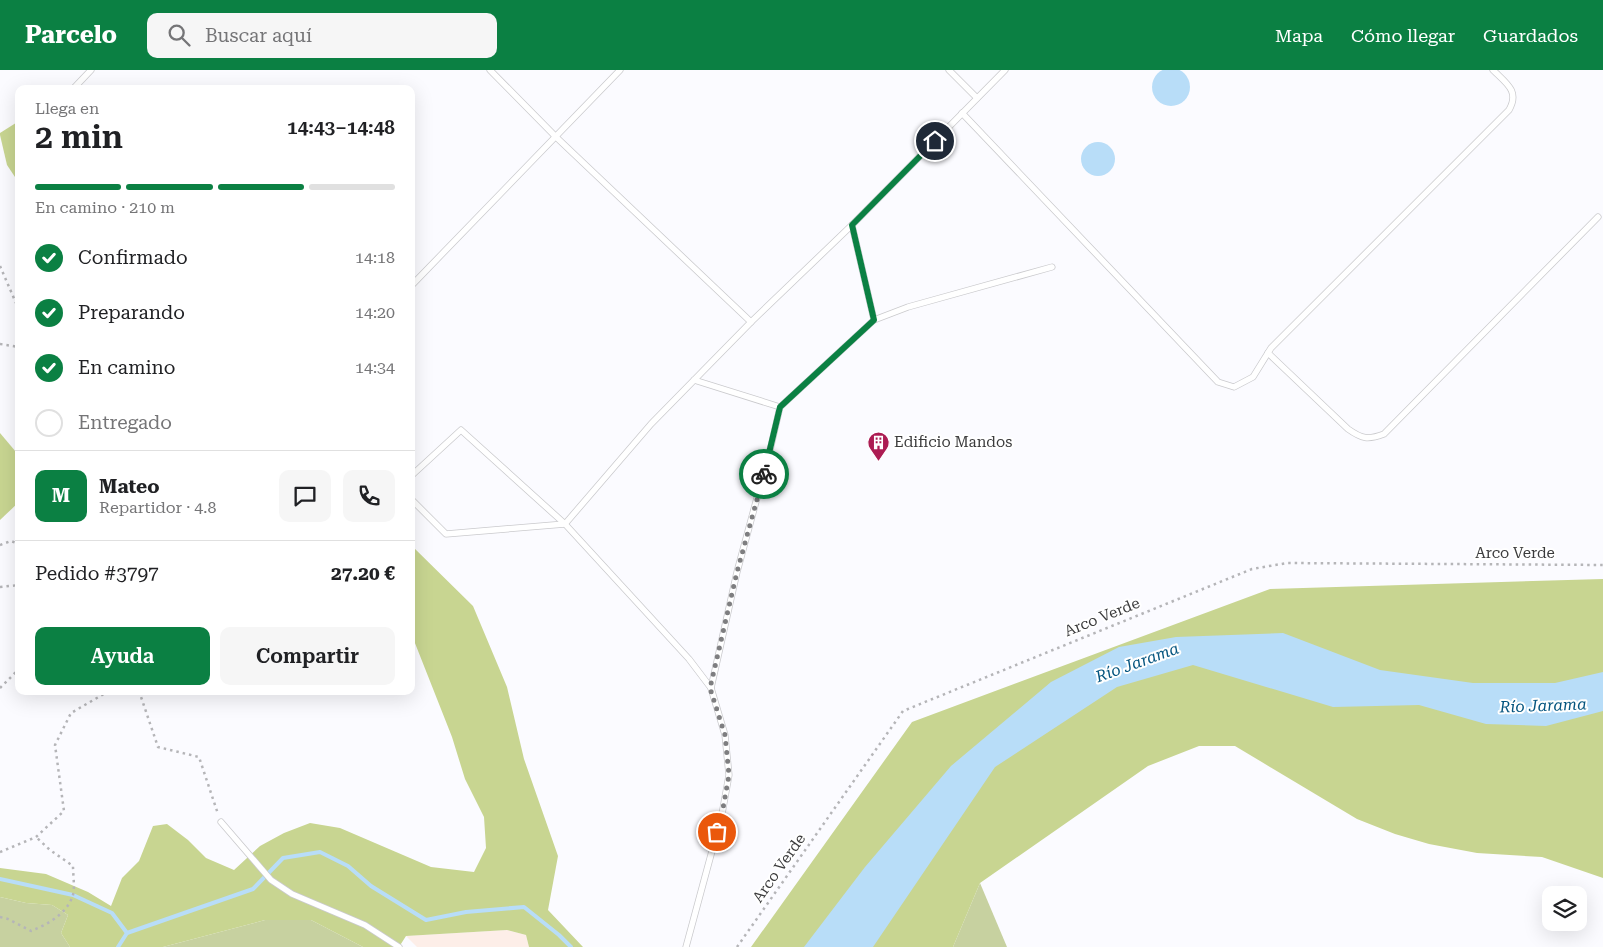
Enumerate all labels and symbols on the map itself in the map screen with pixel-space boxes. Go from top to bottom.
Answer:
pin [914,120,956,162]
building icon: Edificio Mandos [866,430,890,461]
place label: Edificio Mandos [894,433,1012,451]
courier [739,449,789,499]
street label: Arco Verde [1475,544,1555,562]
street label: Arco Verde [1062,594,1142,640]
water label: Río Jarama [1092,639,1182,687]
water label: Río Jarama [1498,694,1587,717]
pin [696,811,738,853]
street label: Arco Verde [749,830,809,906]

